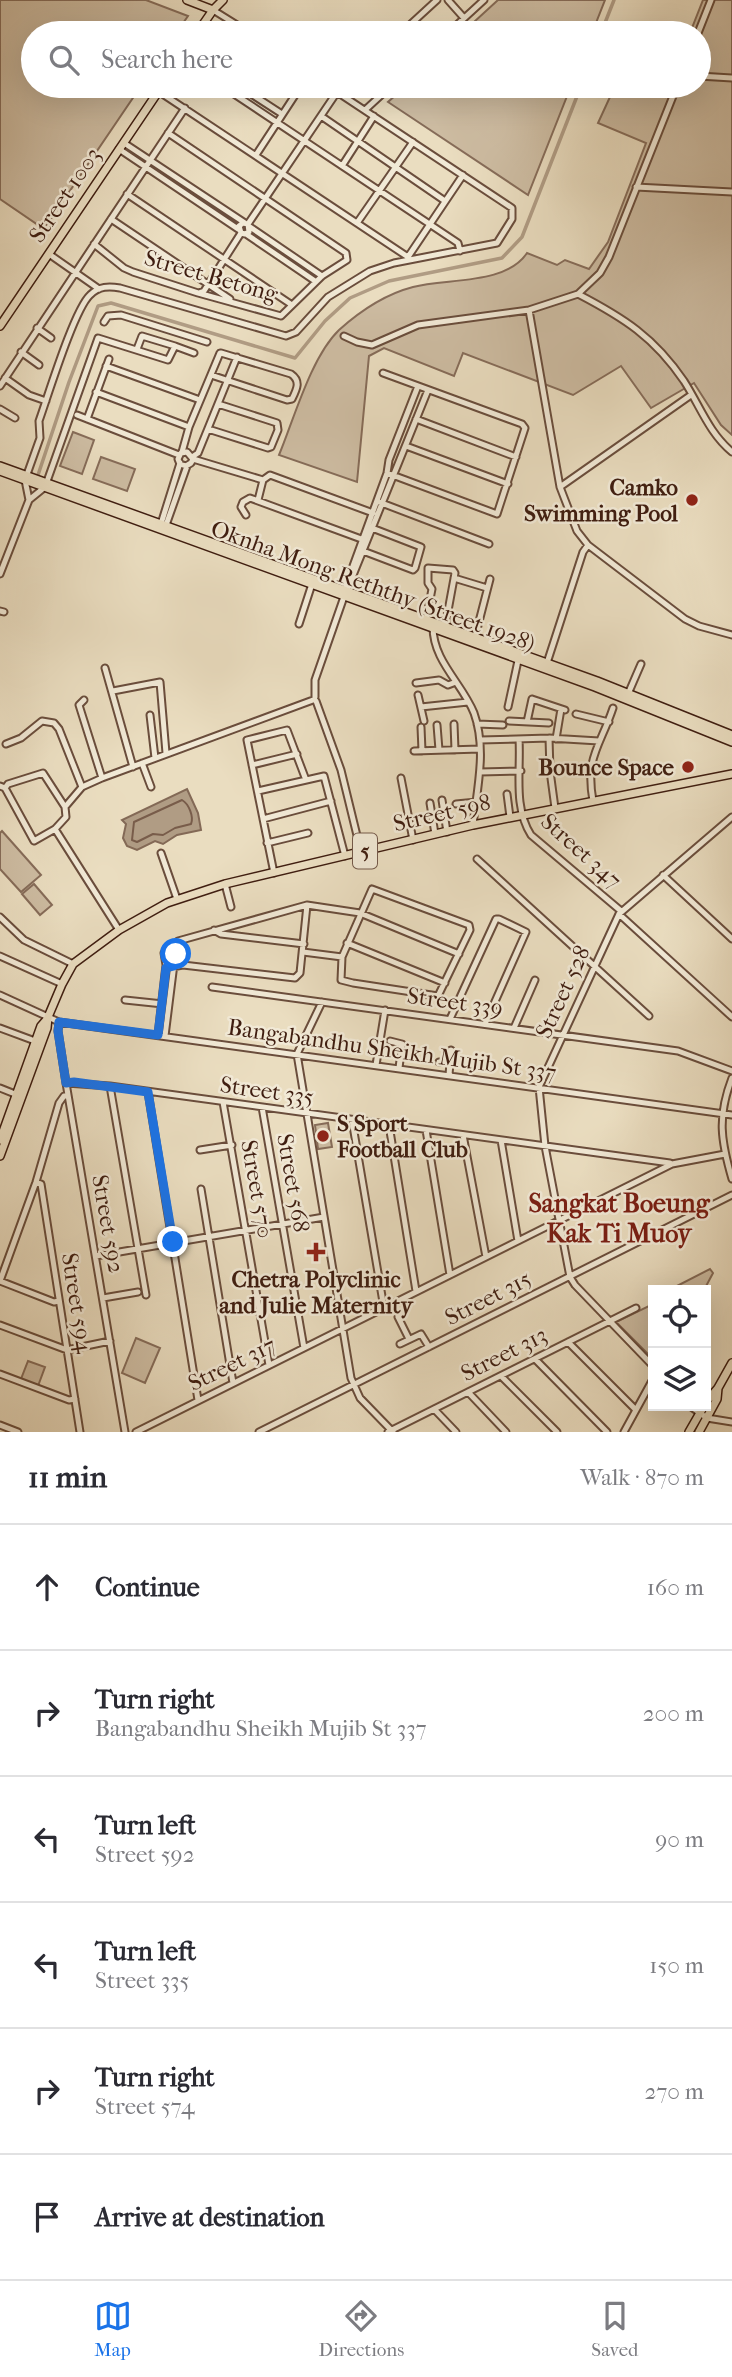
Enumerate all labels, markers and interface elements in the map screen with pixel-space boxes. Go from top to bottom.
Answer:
search box [21,21,711,98]
icon: search [45,41,83,79]
text: Search here [101,44,233,75]
street label: Street 1003 [23,142,107,248]
street label: Street Betong [141,244,281,308]
place label: Camko Swimming Pool [524,474,679,527]
marker: Camko Swimming Pool [684,492,700,508]
street label: Oknha Mong Reththy (Street 1928) [207,515,539,657]
place label: Bounce Space [538,754,675,781]
marker: Bounce Space [680,759,696,775]
street label: Street 598 [391,789,493,837]
street label: Street 347 [535,808,627,894]
road number: 5 [353,834,377,868]
route start [160,938,191,969]
street label: Street 528 [530,941,596,1043]
street label: Street 339 [405,982,505,1022]
street label: Bangabandhu Sheikh Mujib St 337 [226,1014,558,1086]
street label: Street 335 [218,1071,316,1111]
place label: S Sport Football Club [336,1110,468,1163]
marker: S Sport Football Club [315,1128,331,1144]
street label: Street 568 [271,1132,315,1234]
street label: Street 570 [235,1138,279,1240]
street label: Street 592 [86,1173,130,1275]
district label: Sangkat Boeung Kak Ti Muoy [528,1188,711,1249]
route end [157,1226,188,1257]
marker: Chetra Polyclinic and Julie Maternity [306,1242,326,1262]
street label: Street 594 [56,1251,98,1356]
street label: Street 315 [440,1265,536,1331]
place label: Chetra Polyclinic and Julie Maternity [219,1266,414,1319]
map controls [648,1285,711,1411]
button: locate [648,1285,711,1348]
street label: Street 313 [457,1321,551,1387]
street label: Street 317 [184,1331,280,1397]
button: layers [648,1348,711,1411]
text: 11 min [28,1460,107,1495]
text: Walk · 870 m [580,1464,704,1491]
icon: ahead [28,1568,66,1606]
text: Continue [95,1572,200,1603]
text: 160 m [647,1574,704,1601]
text: Turn right [95,1684,215,1715]
icon: right [28,1694,66,1732]
text: 200 m [643,1700,704,1727]
text: Bangabandhu Sheikh Mujib St 337 [95,1715,427,1742]
text: Turn left [95,1810,196,1841]
icon: left [28,1820,66,1858]
text: 90 m [655,1826,704,1853]
text: Street 592 [95,1841,194,1868]
text: Turn left [95,1936,196,1967]
icon: left [28,1946,66,1984]
text: 150 m [649,1952,704,1979]
text: Street 335 [95,1967,189,1994]
text: Turn right [95,2062,215,2093]
icon: right [28,2072,66,2110]
text: 270 m [644,2078,704,2105]
text: Street 574 [95,2093,195,2120]
icon: arrive [28,2198,66,2236]
text: Arrive at destination [95,2202,325,2233]
tab: Map [94,2297,132,2361]
tab: Directions [319,2297,404,2361]
tab: Saved [591,2297,638,2361]

